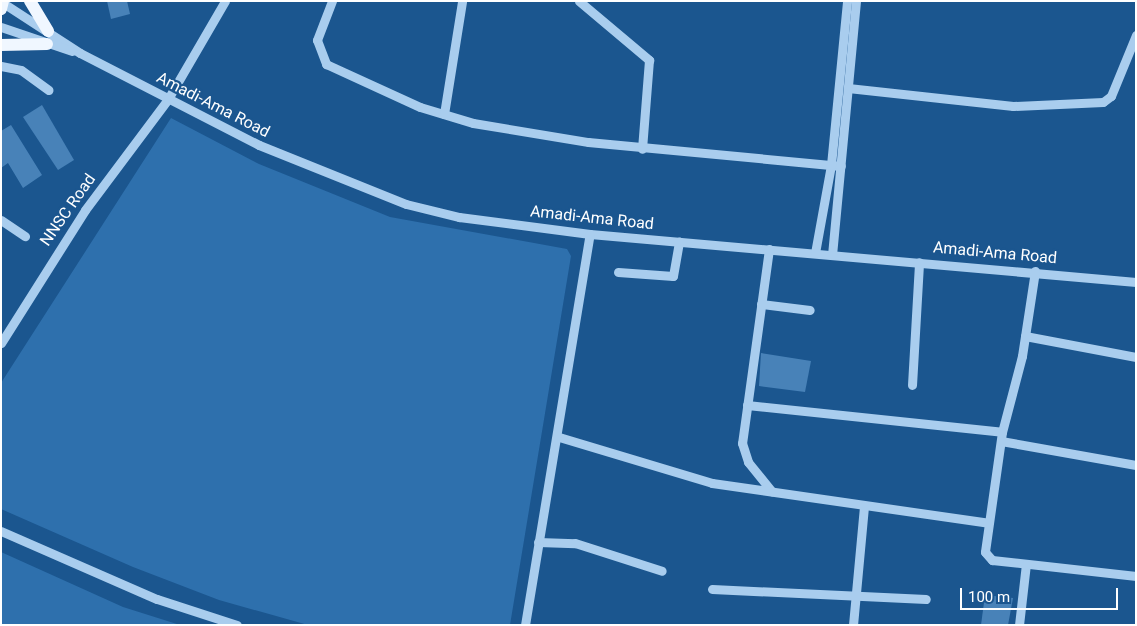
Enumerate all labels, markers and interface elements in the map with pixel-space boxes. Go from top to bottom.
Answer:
street label: Amadi-Ama Road [153,68,273,142]
street label: NNSC Road [36,170,100,250]
street label: Amadi-Ama Road [529,202,655,234]
street label: Amadi-Ama Road [932,238,1058,268]
scale bar [962,578,1120,610]
text: 100 m [968,588,1010,606]

